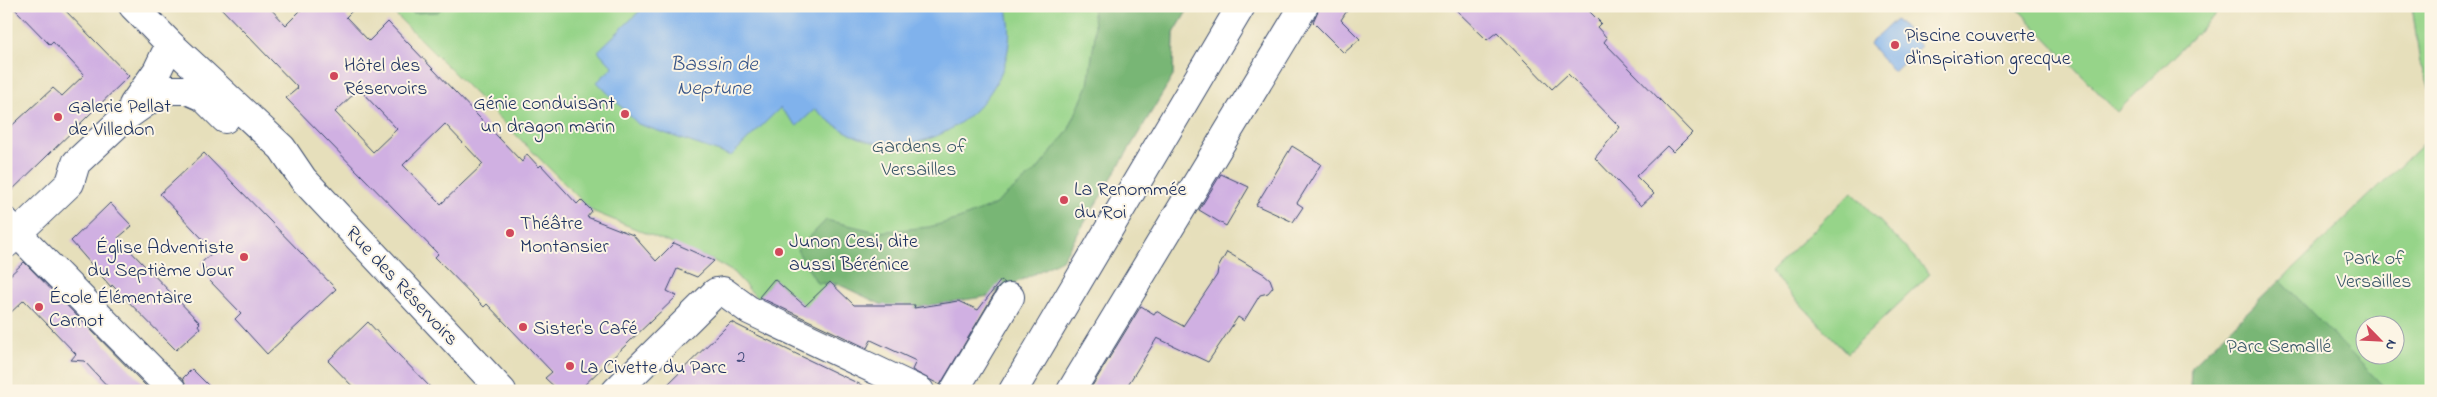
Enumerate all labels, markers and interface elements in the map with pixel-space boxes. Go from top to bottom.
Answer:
place label: Piscine couverte d'inspiration grecque [1905,22,2071,75]
marker: Piscine couverte d'inspiration grecque [1889,39,1901,51]
water label: Bassin de Neptune [670,50,759,104]
place label: Hôtel des Réservoirs [344,52,427,104]
marker: Hôtel des Réservoirs [328,70,340,82]
place label: Génie conduisant un dragon marin [473,90,615,143]
place label: Galerie Pellat de Villedon [68,93,171,145]
marker: Génie conduisant un dragon marin [619,108,631,120]
marker: Galerie Pellat de Villedon [52,111,64,123]
park label: Gardens of Versailles [872,133,967,185]
place label: La Renommée du Roi [1074,176,1186,228]
marker: La Renommée du Roi [1058,194,1070,206]
place label: Théâtre Montansier [520,210,610,262]
street label: Rue des Réservoirs [338,220,465,353]
marker: Théâtre Montansier [504,227,516,239]
place label: Junon Cesi, dite aussi Bérénice [789,228,918,280]
place label: Église Adventiste du Septième Jour [87,234,235,286]
park label: Park of Versailles [2336,245,2412,297]
marker: Junon Cesi, dite aussi Bérénice [773,246,785,258]
marker: Église Adventiste du Septième Jour [238,251,250,263]
place label: École Élémentaire Carnot [49,284,192,336]
marker: École Élémentaire Carnot [33,301,45,313]
north arrow [2354,314,2404,364]
place label: Sister's Café [533,315,638,344]
marker: Sister's Café [517,321,529,333]
park label: Parc Semallé [2226,333,2332,362]
text: N [2379,336,2402,353]
house number: 2 [737,345,746,371]
place label: La Civette du Parc [580,354,726,383]
marker: La Civette du Parc [564,360,576,372]

